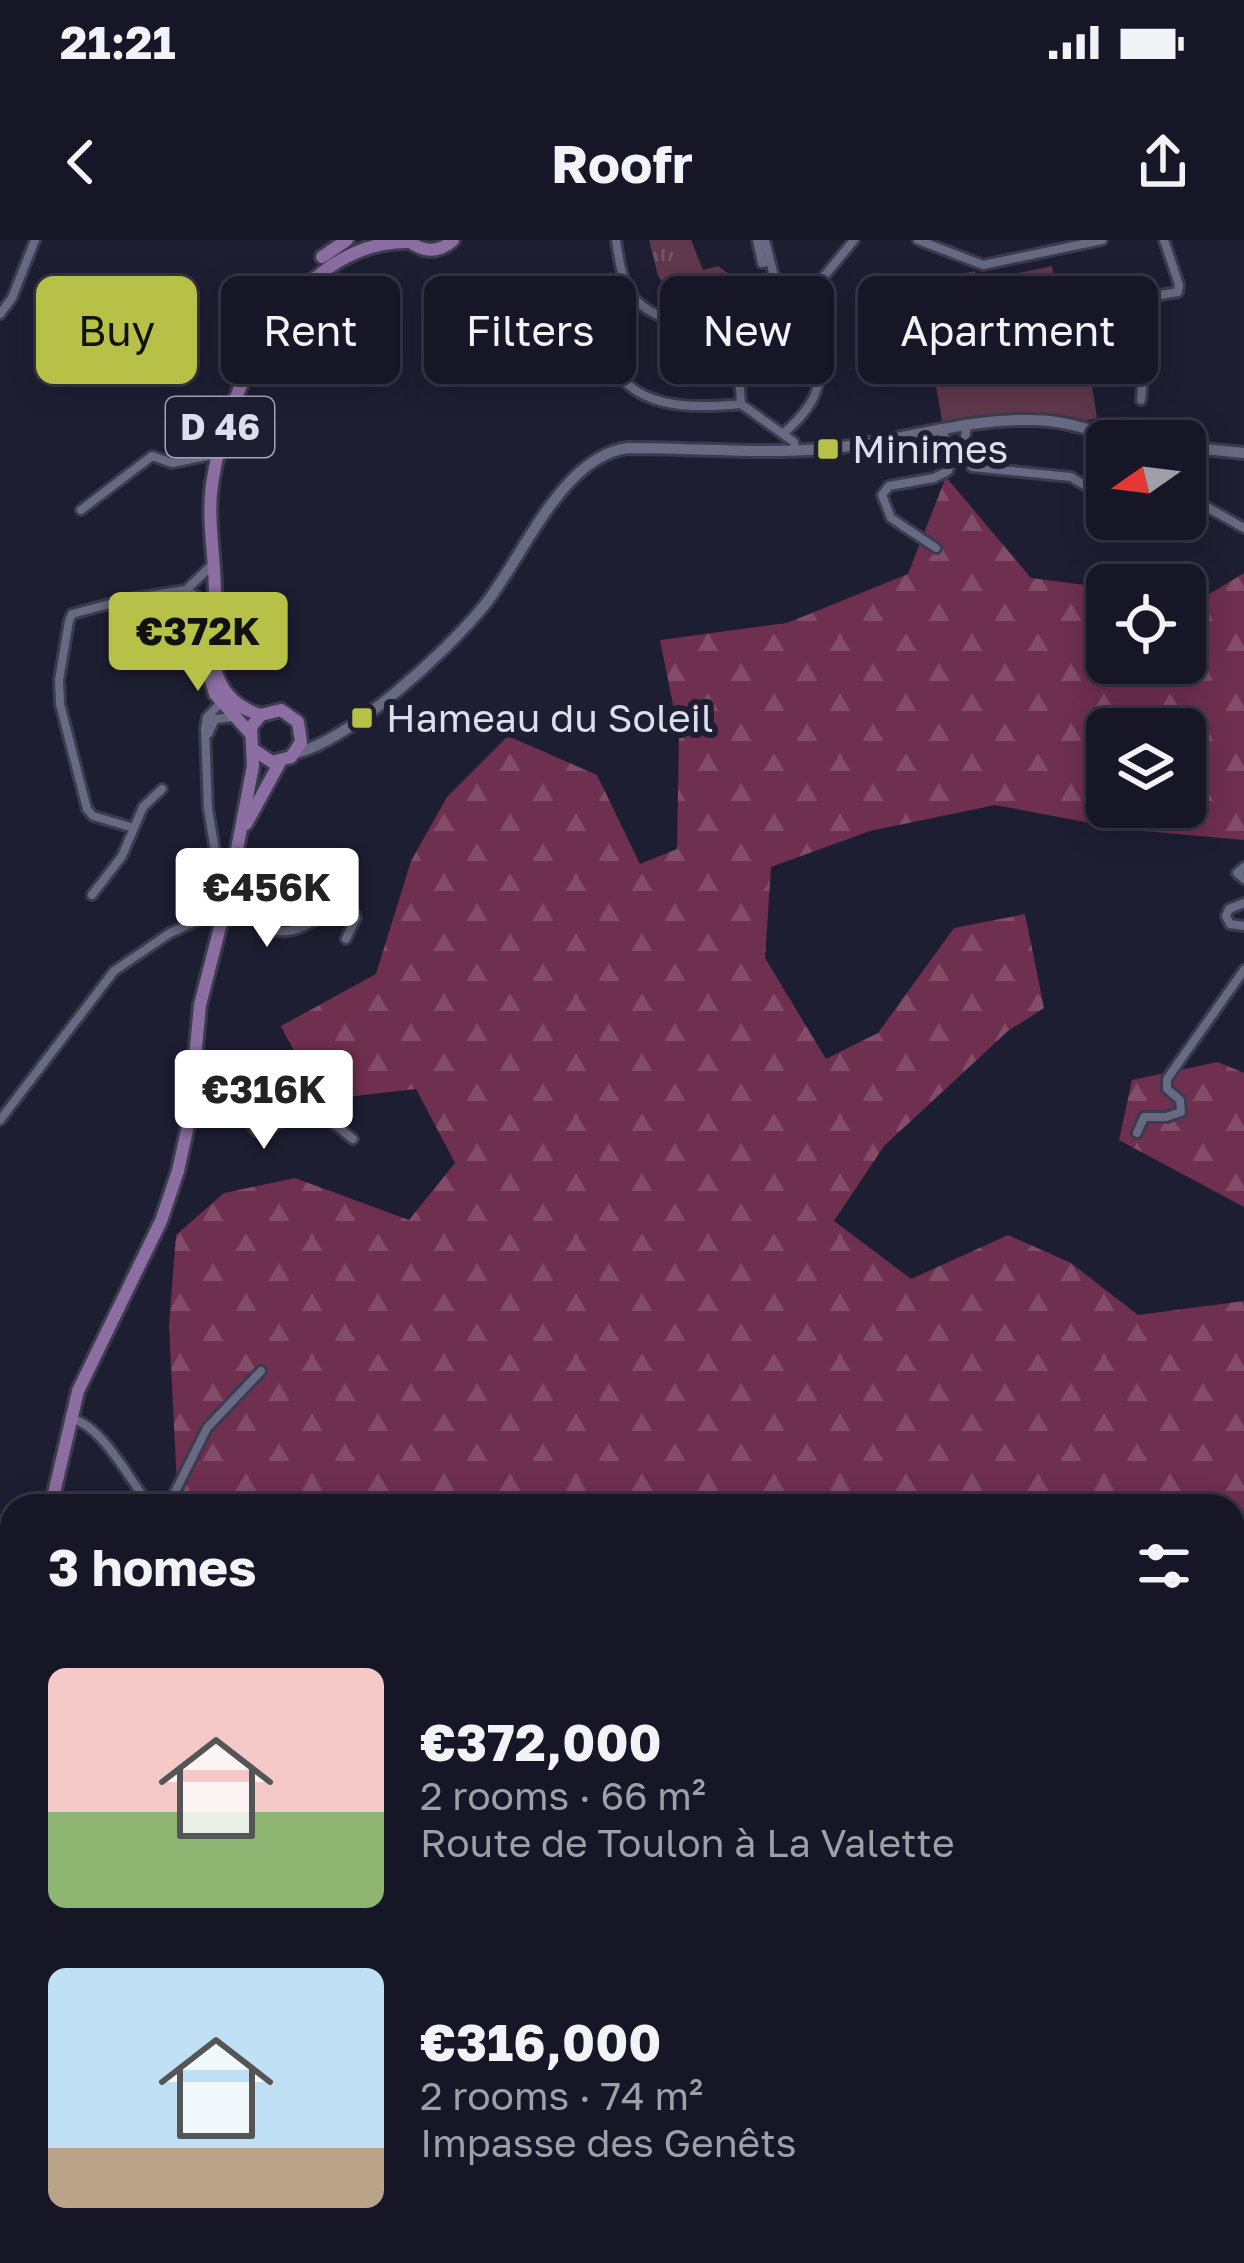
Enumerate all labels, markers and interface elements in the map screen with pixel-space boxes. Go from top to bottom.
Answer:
text: 21:21 [60,15,176,69]
icon: back [48,129,114,195]
icon: share [1130,129,1196,195]
text: Roofr [551,130,693,195]
chip: Buy [36,276,197,384]
chip: Rent [221,276,400,384]
chip: Filters [424,276,636,384]
chip: New [660,276,834,384]
chip: Apartment [858,276,1158,384]
road number: D 46 [166,397,274,457]
north arrow [1086,420,1206,540]
map controls [1086,420,1206,828]
place label: Minimes [852,425,1008,472]
marker: Minimes [815,436,841,462]
button: locate [1086,564,1206,684]
pin: €372K [114,592,282,694]
text: €372K [136,607,260,654]
place label: Hameau du Soleil [386,694,714,741]
marker: Hameau du Soleil [349,705,375,731]
button: layers [1086,708,1206,828]
pin: €456K [183,848,351,950]
text: €456K [203,863,331,910]
pin: €316K [180,1050,348,1152]
text: €316K [202,1065,326,1112]
icon: filters [1131,1533,1197,1599]
text: 3 homes [48,1536,257,1597]
text: €372,000 [420,1711,662,1772]
icon: home [144,1716,288,1860]
text: 2 rooms · 66 m² [420,1772,706,1819]
text: Route de Toulon à La Valette [420,1819,955,1866]
text: €316,000 [420,2011,662,2072]
icon: home [144,2016,288,2160]
text: 2 rooms · 74 m² [420,2072,703,2119]
text: Impasse des Genêts [420,2119,797,2166]

